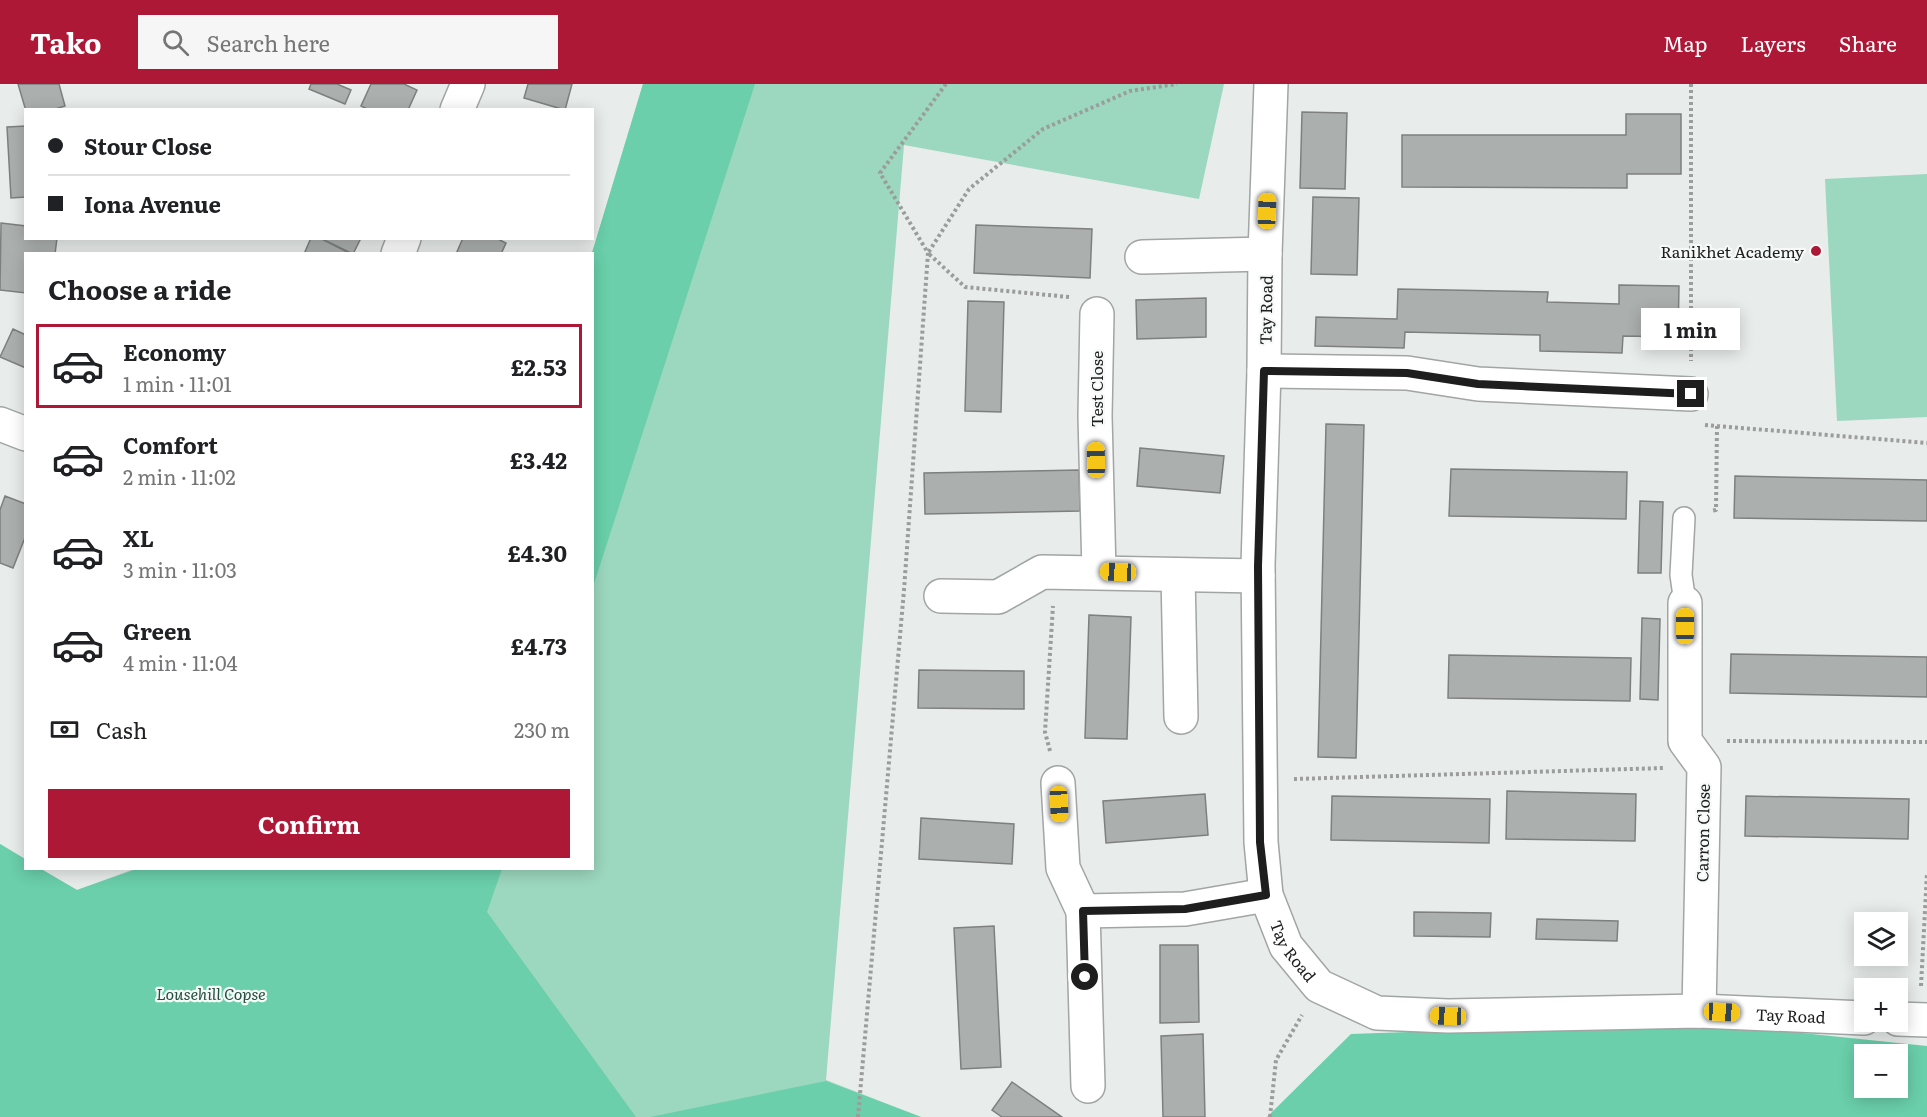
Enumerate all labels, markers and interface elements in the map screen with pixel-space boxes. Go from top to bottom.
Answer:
search box [138,15,558,69]
text: Tako [30,21,102,63]
icon: search [159,26,192,59]
text: Search here [207,26,330,59]
text: Map [1663,27,1708,58]
text: Layers [1741,27,1806,58]
text: Share [1839,27,1897,58]
text: Stour Close [84,129,212,162]
text: Iona Avenue [84,187,221,220]
car [1257,193,1277,229]
place label: Ranikhet Academy [1660,239,1805,263]
marker: Ranikhet Academy [1809,244,1823,258]
text: Choose a ride [48,268,231,308]
street label: Tay Road [1252,275,1278,345]
callout: 1 min [1642,307,1740,349]
text: 1 min [1664,314,1717,344]
text: Economy [123,335,226,368]
icon: car [51,339,105,393]
text: £2.53 [511,350,567,383]
street label: Test Close [1084,351,1108,427]
text: 1 min · 11:01 [123,368,232,398]
route end [1677,380,1704,407]
text: Comfort [123,428,218,461]
icon: car [51,432,105,486]
car [1087,442,1105,478]
text: £3.42 [510,443,567,476]
text: 2 min · 11:02 [123,461,236,491]
text: XL [123,521,154,554]
icon: car [51,525,105,579]
text: £4.30 [507,536,567,569]
text: 3 min · 11:03 [123,554,237,584]
car [1100,562,1136,582]
car [1676,608,1694,644]
text: Green [123,614,192,647]
icon: car [51,618,105,672]
text: £4.73 [511,629,567,662]
text: 4 min · 11:04 [123,647,238,677]
icon: cash [48,713,81,746]
text: Cash [96,713,147,746]
text: 230 m [514,714,570,744]
street label: Carron Close [1689,784,1715,882]
car [1049,786,1069,822]
button: Confirm [48,789,570,858]
map controls [1854,912,1908,1098]
button: layers [1854,912,1908,966]
street label: Tay Road [1265,916,1323,987]
route start [1071,963,1098,990]
button: + [1854,978,1908,1032]
park label: Lousehill Copse [156,981,266,1005]
street label: Tay Road [1755,1001,1826,1028]
car [1704,1002,1740,1022]
car [1430,1006,1466,1026]
button: − [1854,1044,1908,1098]

